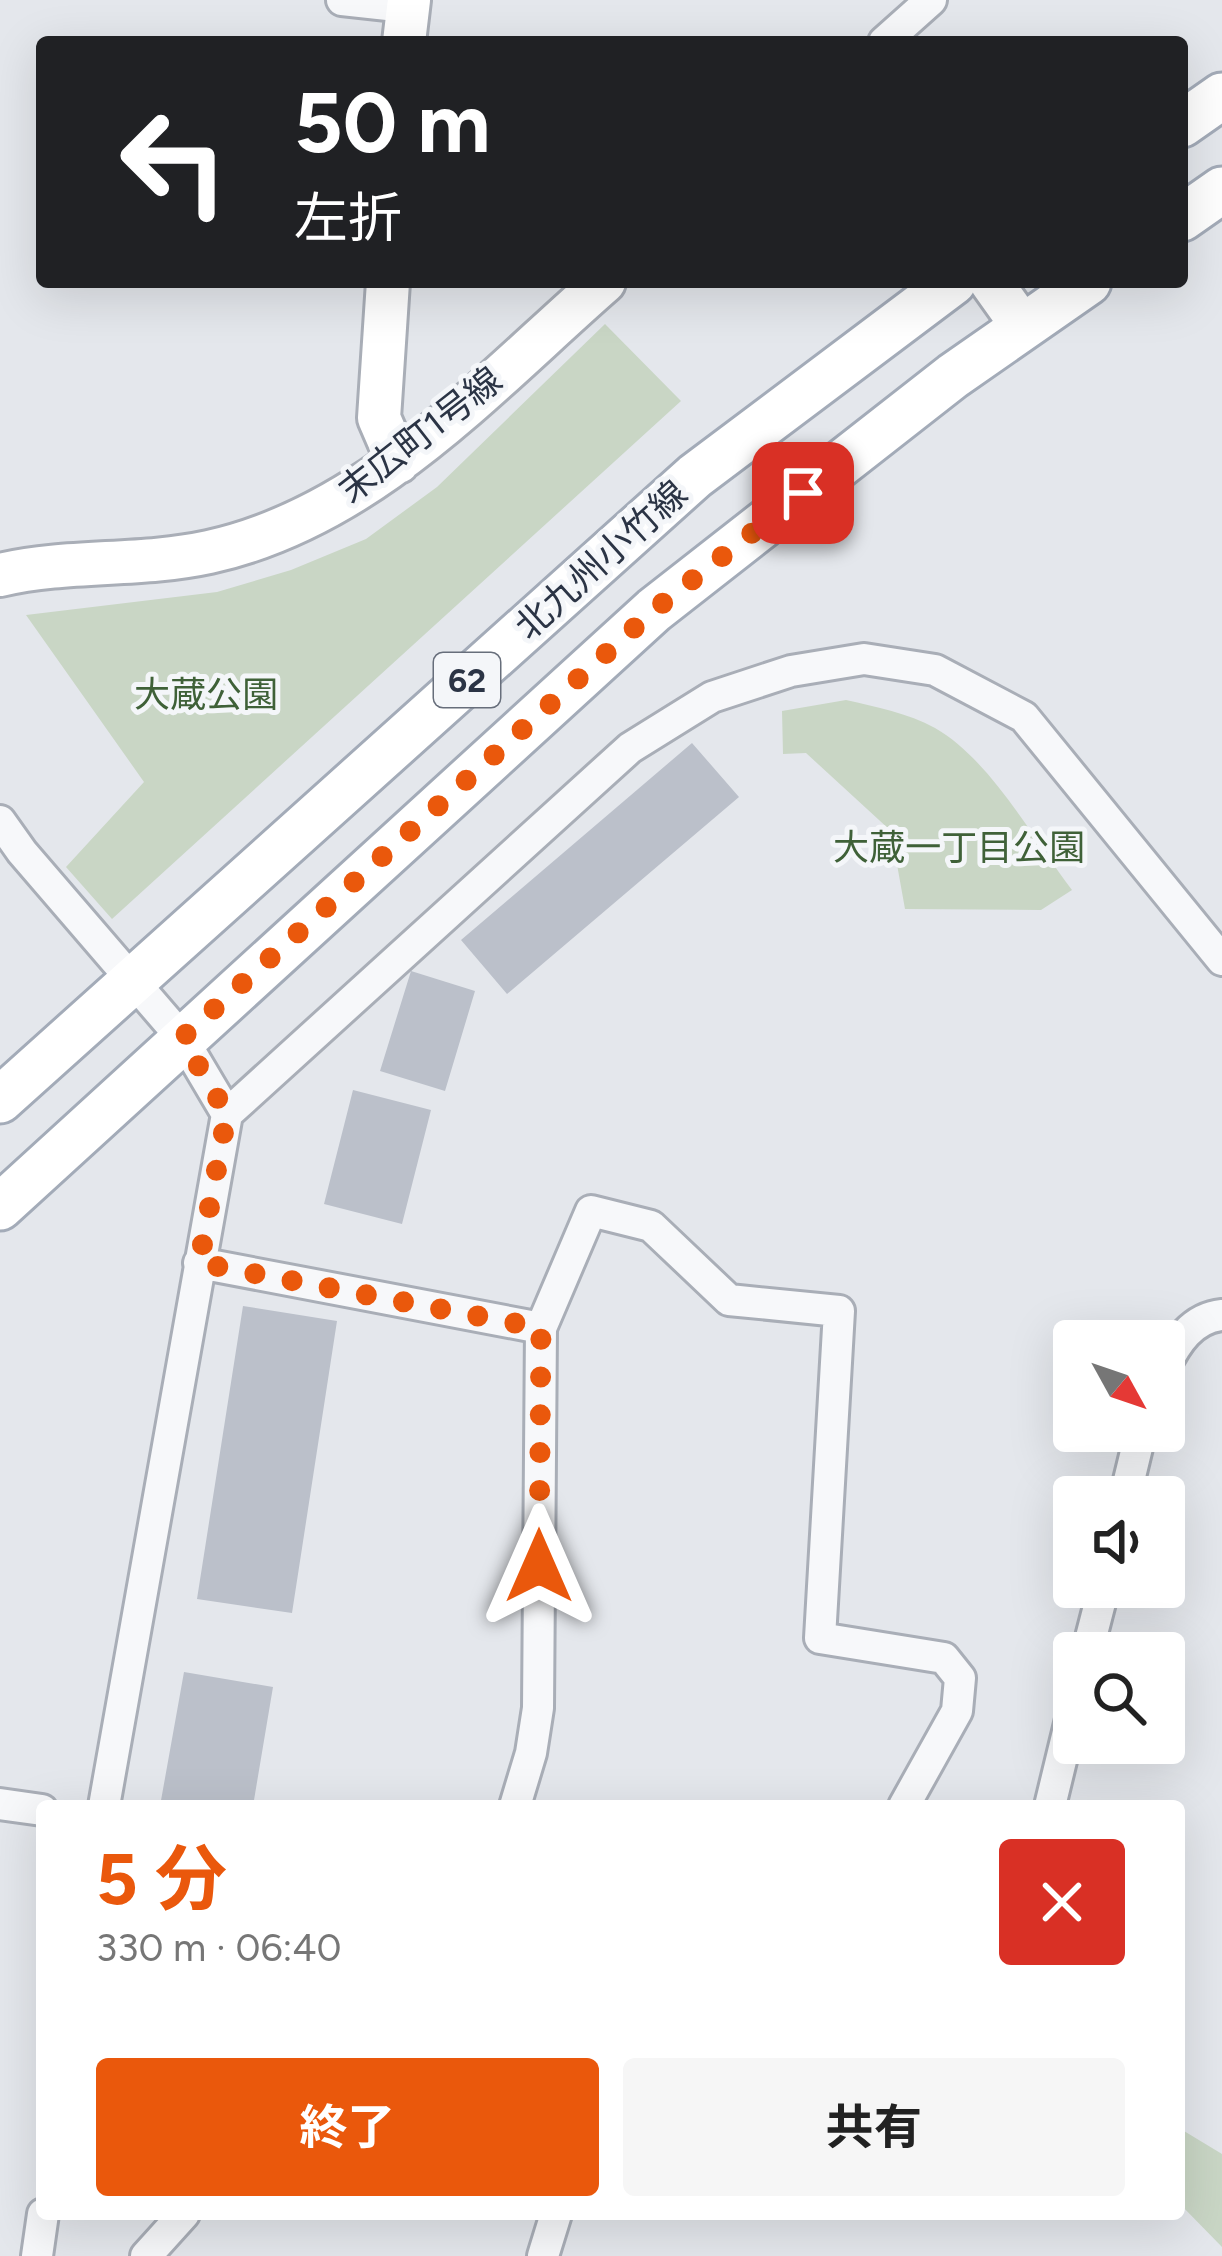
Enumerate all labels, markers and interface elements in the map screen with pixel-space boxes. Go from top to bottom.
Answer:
text: 50 m [294,72,490,173]
icon: left [96,84,252,240]
text: 左折 [294,186,402,251]
street label: 末広町1号線 [330,358,510,512]
pin [752,442,854,544]
icon: arrive [770,460,836,526]
street label: 北九州小竹線 [506,472,696,648]
road number: 62 [434,653,500,707]
park label: 大蔵公園 [134,673,278,716]
park label: 大蔵一丁目公園 [833,826,1085,869]
north arrow [1053,1320,1185,1452]
map controls [1053,1320,1185,1764]
button: sound [1053,1476,1185,1608]
position arrow [476,1503,602,1629]
button: search [1053,1632,1185,1764]
text: 5 分 [96,1836,227,1922]
button: close [999,1839,1125,1965]
text: 330 m · 06:40 [96,1924,342,1971]
button: 終了 [96,2058,599,2196]
button: 共有 [623,2058,1125,2196]

